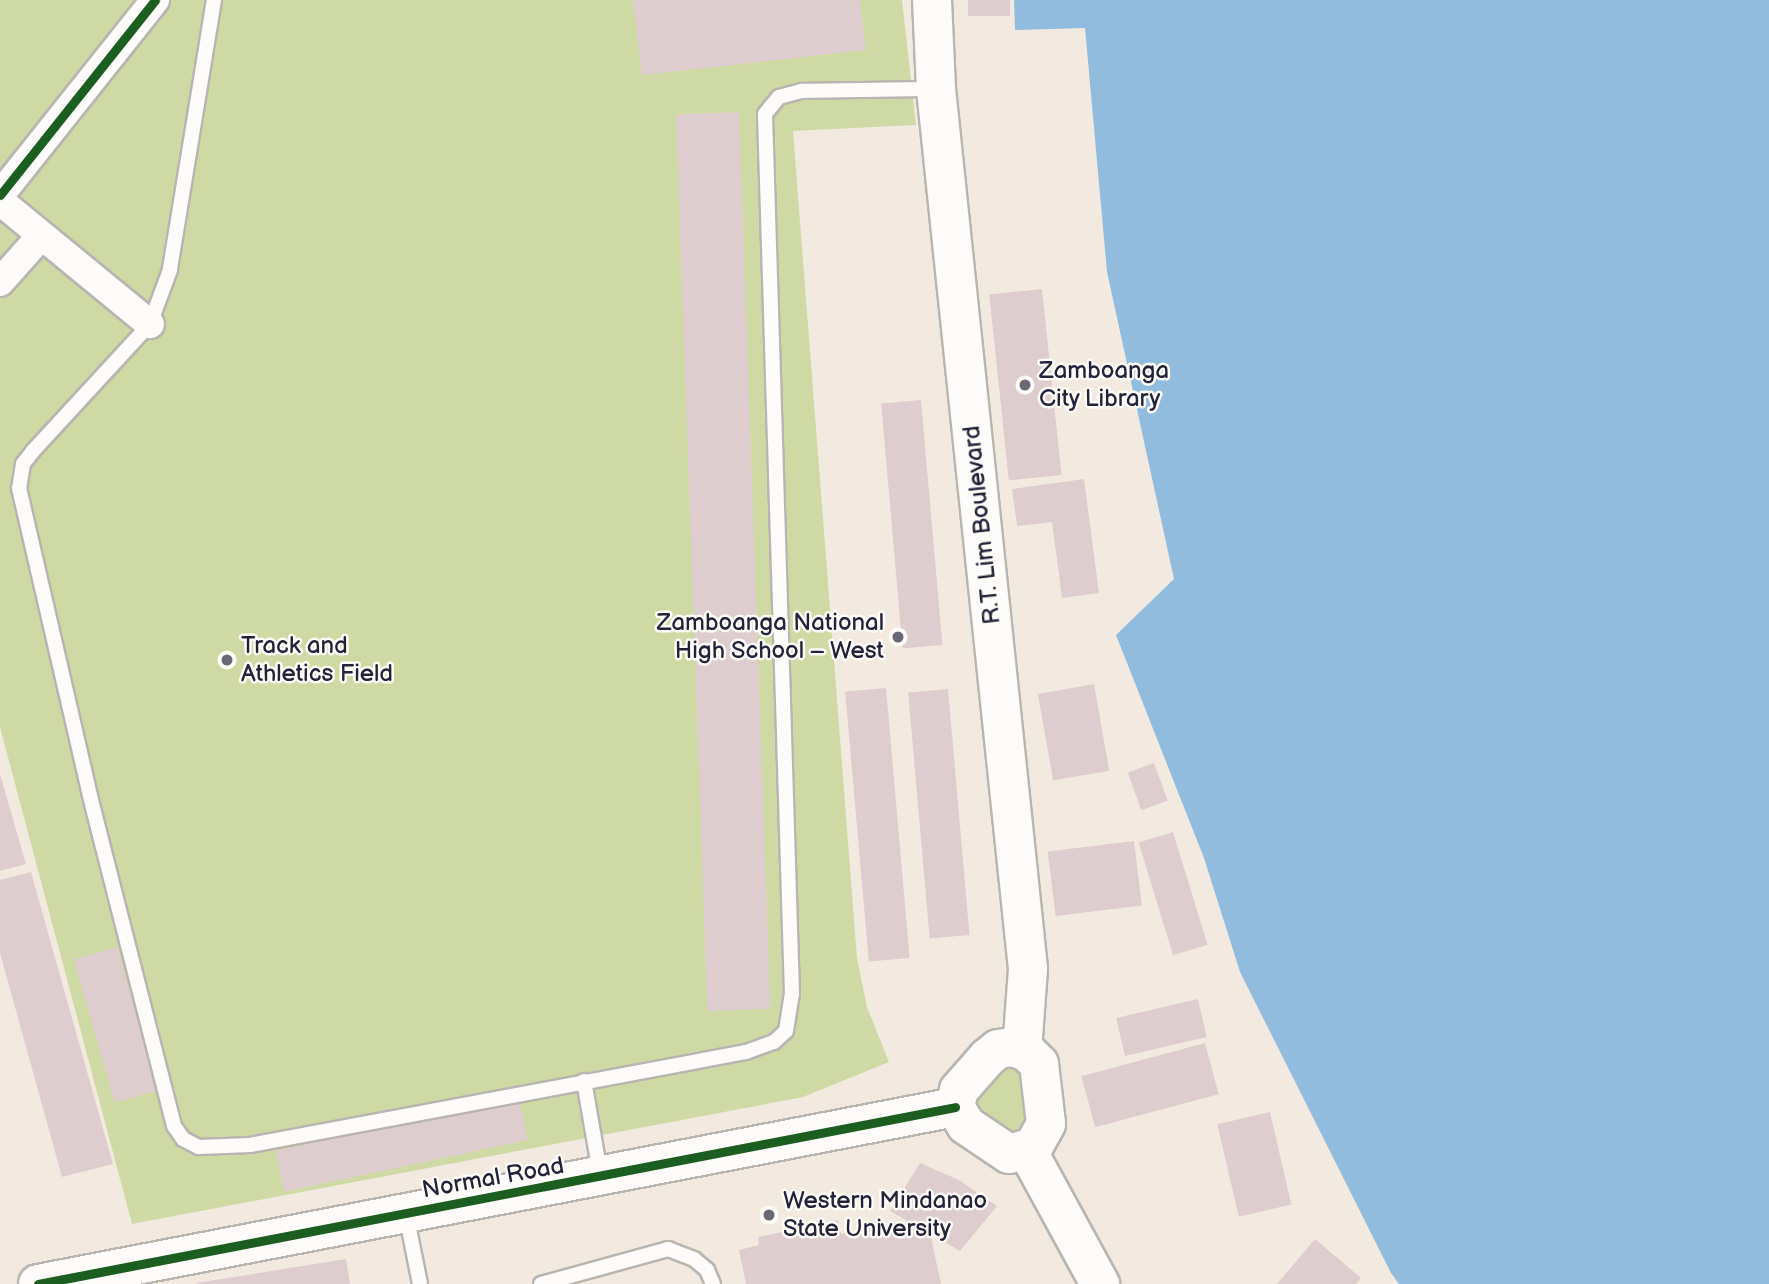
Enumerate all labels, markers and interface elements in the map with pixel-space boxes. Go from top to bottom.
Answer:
place label: Zamboanga City Library [1039,357,1169,413]
marker: Zamboanga City Library [1017,377,1033,393]
street label: R.T. Lim Boulevard [957,424,1007,626]
place label: Zamboanga National High School – West [657,609,884,665]
marker: Zamboanga National High School – West [890,629,906,645]
place label: Track and Athletics Field [241,632,393,688]
marker: Track and Athletics Field [219,652,235,668]
street label: Normal Road [420,1151,566,1205]
place label: Western Mindanao State University [783,1187,987,1243]
marker: Western Mindanao State University [761,1207,777,1223]

